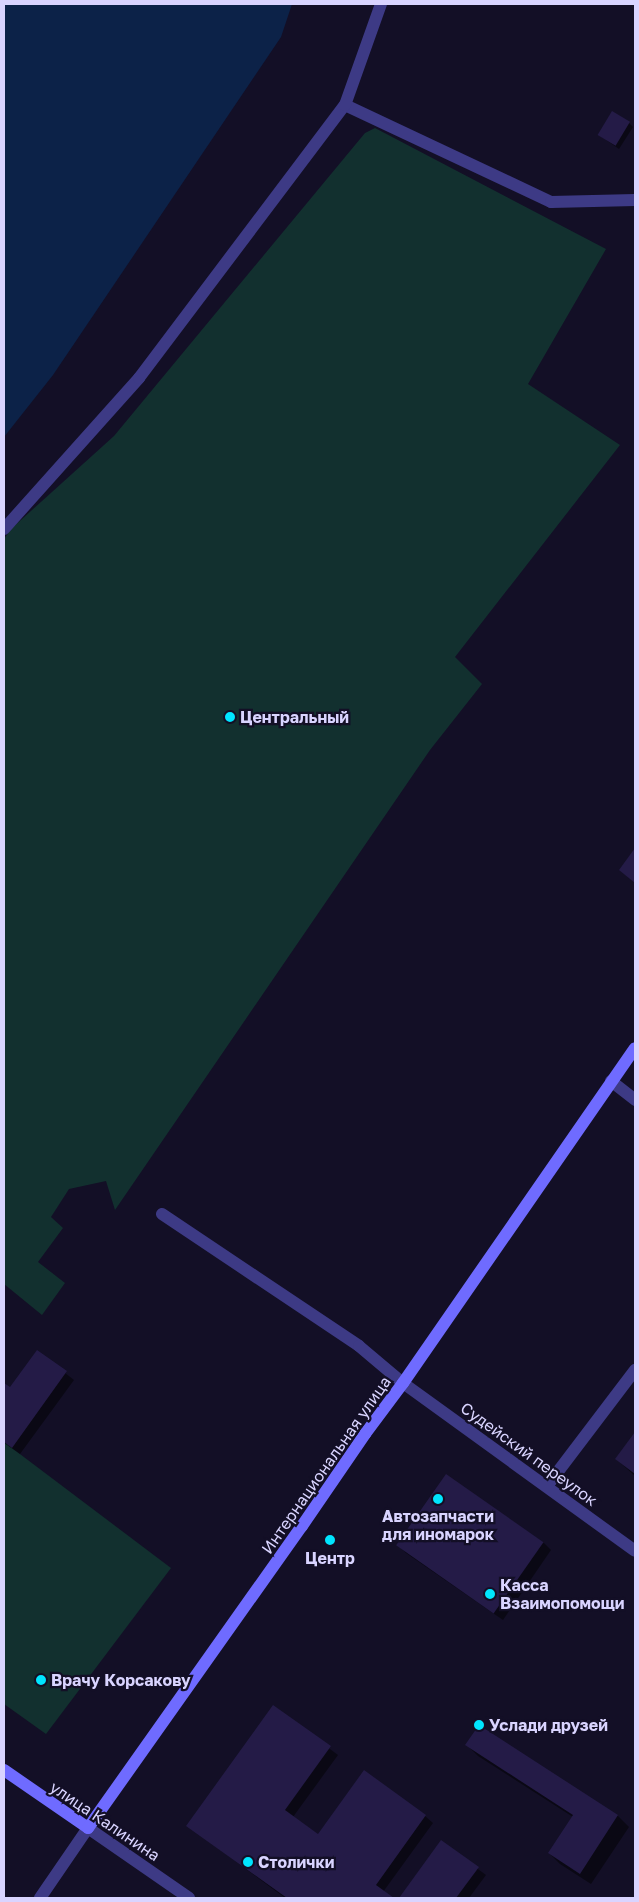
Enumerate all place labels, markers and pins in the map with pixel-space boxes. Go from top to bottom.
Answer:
place label: Центральный [240,707,349,727]
marker: Центральный [224,711,236,723]
marker: Автозапчасти для иномарок [432,1493,444,1505]
place label: Автозапчасти для иномарок [382,1506,494,1544]
marker: Центр [324,1534,336,1546]
place label: Центр [305,1548,355,1568]
place label: Касса Взаимопомощи [500,1575,624,1613]
marker: Касса Взаимопомощи [484,1588,496,1600]
place label: Врачу Корсакову [51,1670,191,1690]
marker: Врачу Корсакову [35,1674,47,1686]
place label: Услади друзей [489,1715,608,1735]
marker: Услади друзей [473,1719,485,1731]
place label: Столички [258,1852,335,1872]
marker: Столички [242,1856,254,1868]

